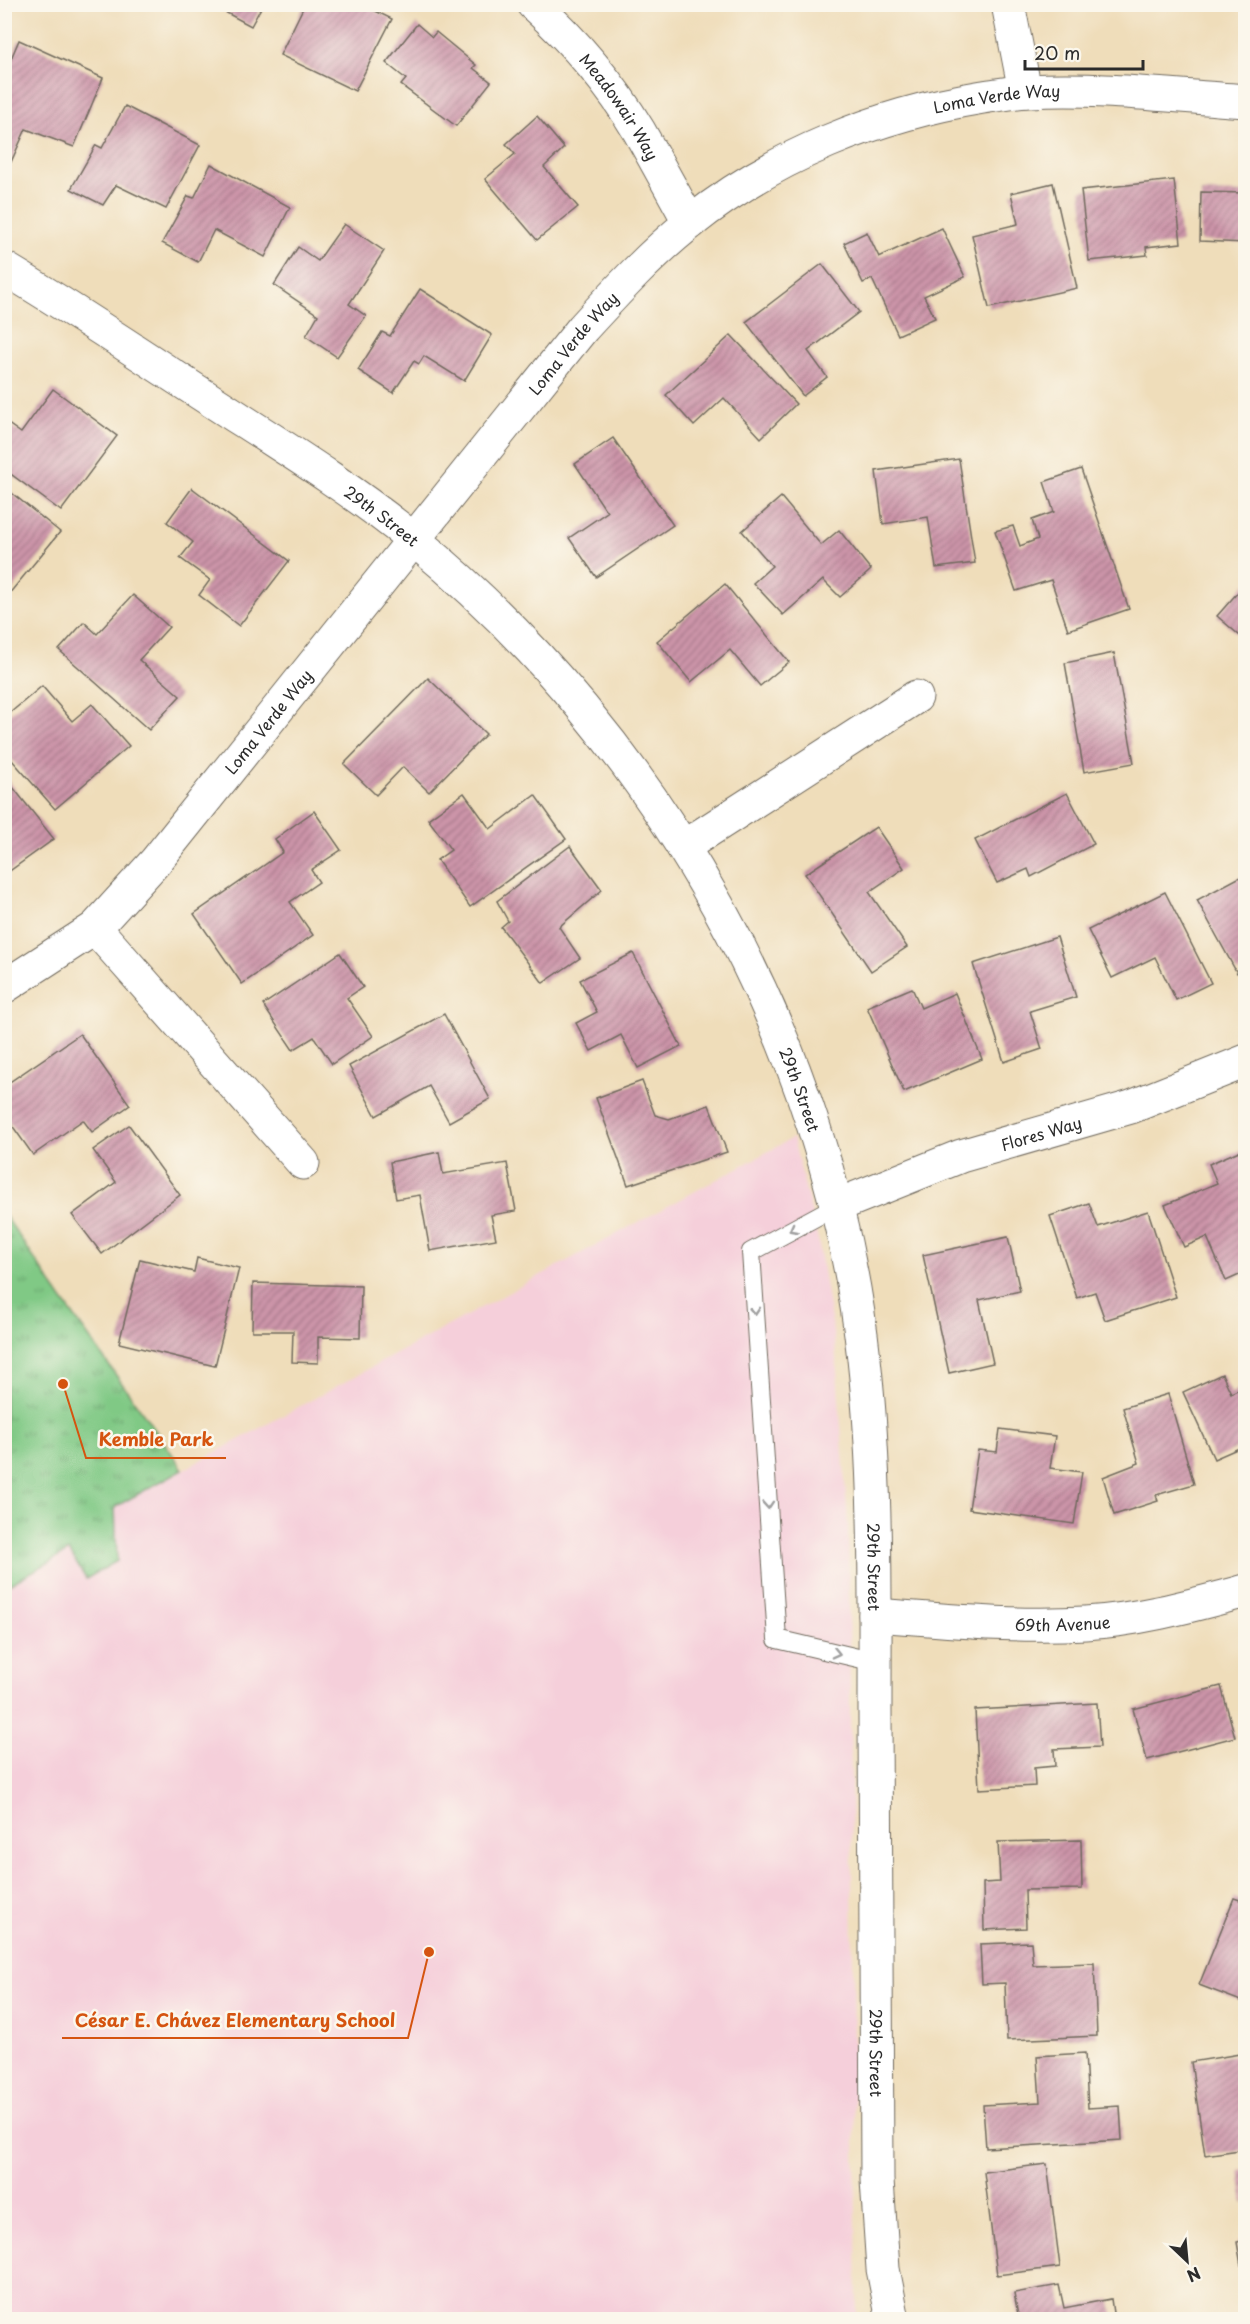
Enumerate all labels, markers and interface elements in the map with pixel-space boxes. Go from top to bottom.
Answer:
scale bar [1025,33,1144,71]
text: 20 m [1034,39,1080,66]
street label: Meadowair Way [575,48,665,164]
street label: Loma Verde Way [931,78,1060,119]
street label: Loma Verde Way [522,286,623,400]
street label: 29th Street [340,479,425,552]
street label: Loma Verde Way [218,664,317,779]
street label: 29th Street [774,1043,827,1135]
street label: Flores Way [998,1110,1085,1156]
one-way arrow [789,1222,800,1233]
one-way arrow [748,1306,761,1315]
callout: Kemble Park [86,1422,226,1458]
text: Kemble Park [98,1425,214,1452]
one-way arrow [761,1501,774,1510]
street label: 29th Street [862,1522,887,1612]
street label: 69th Avenue [1015,1609,1112,1636]
one-way arrow [831,1645,841,1658]
callout: César E. Chávez Elementary School [62,2002,408,2038]
text: César E. Chávez Elementary School [75,2006,395,2033]
street label: 29th Street [865,2009,889,2098]
north arrow [1157,2231,1217,2291]
text: N [1183,2262,1205,2289]

